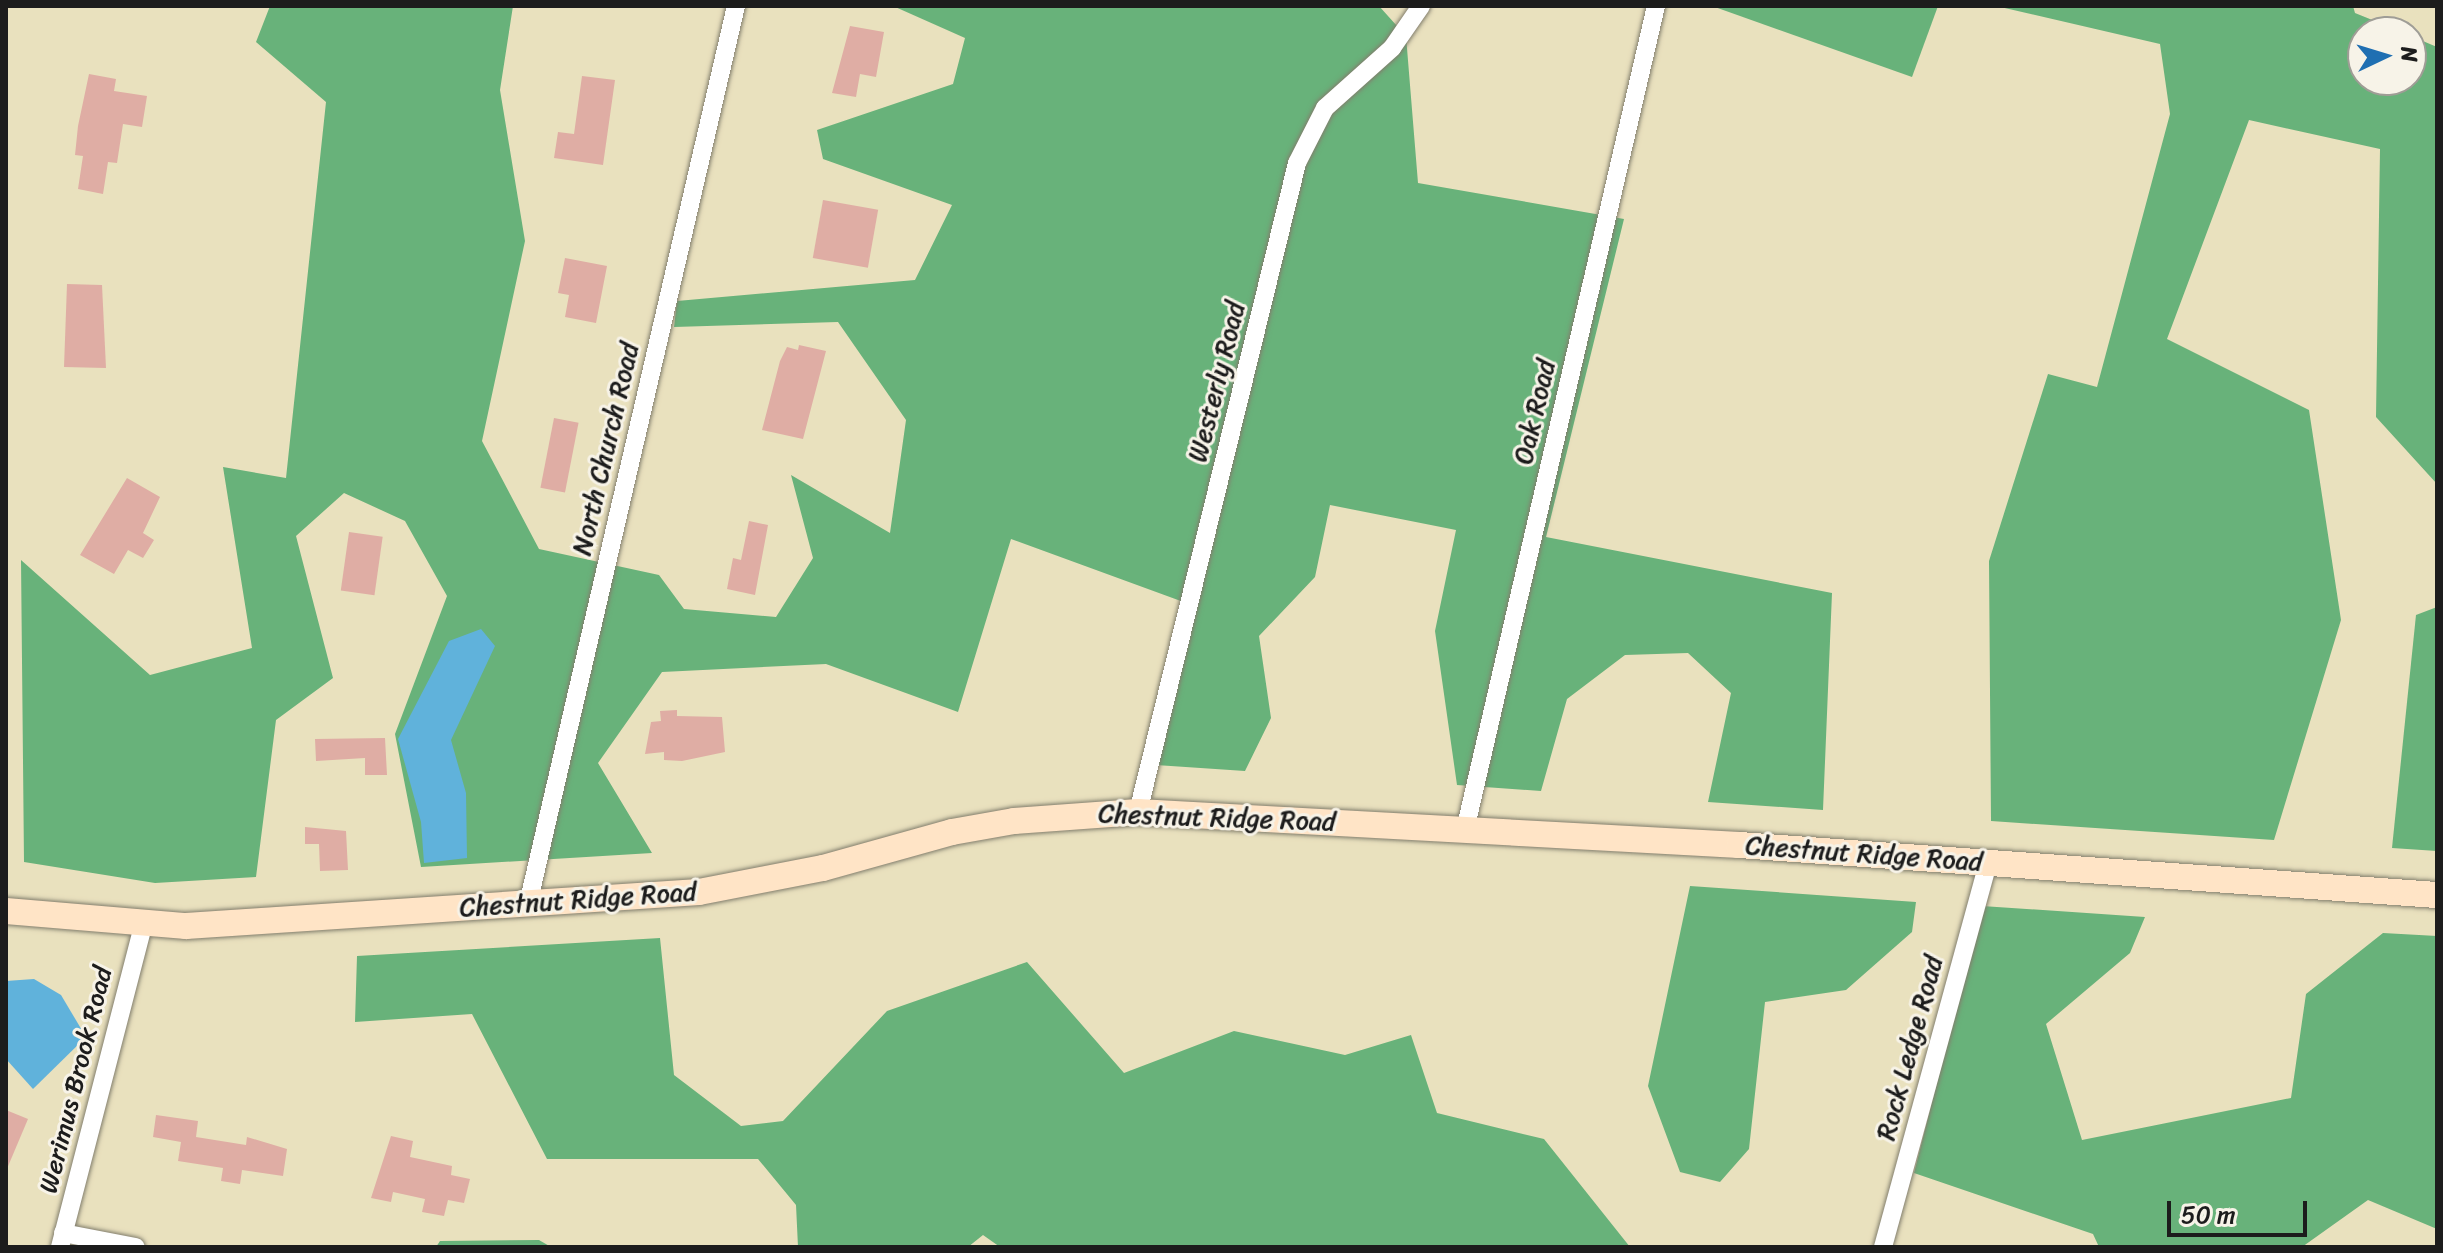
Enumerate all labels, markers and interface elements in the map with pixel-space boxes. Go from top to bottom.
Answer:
north arrow [2347,16,2427,96]
text: N [2389,45,2429,63]
street label: Westerly Road [1182,299,1252,465]
street label: North Church Road [566,340,646,558]
street label: Oak Road [1508,357,1562,467]
street label: Chestnut Ridge Road [1098,798,1336,838]
street label: Chestnut Ridge Road [1745,830,1983,878]
street label: Chestnut Ridge Road [459,876,697,924]
street label: Rock Ledge Road [1870,952,1950,1144]
street label: Werimus Brook Road [33,963,119,1197]
scale bar [2171,1185,2311,1235]
text: 50 m [2181,1194,2236,1236]

